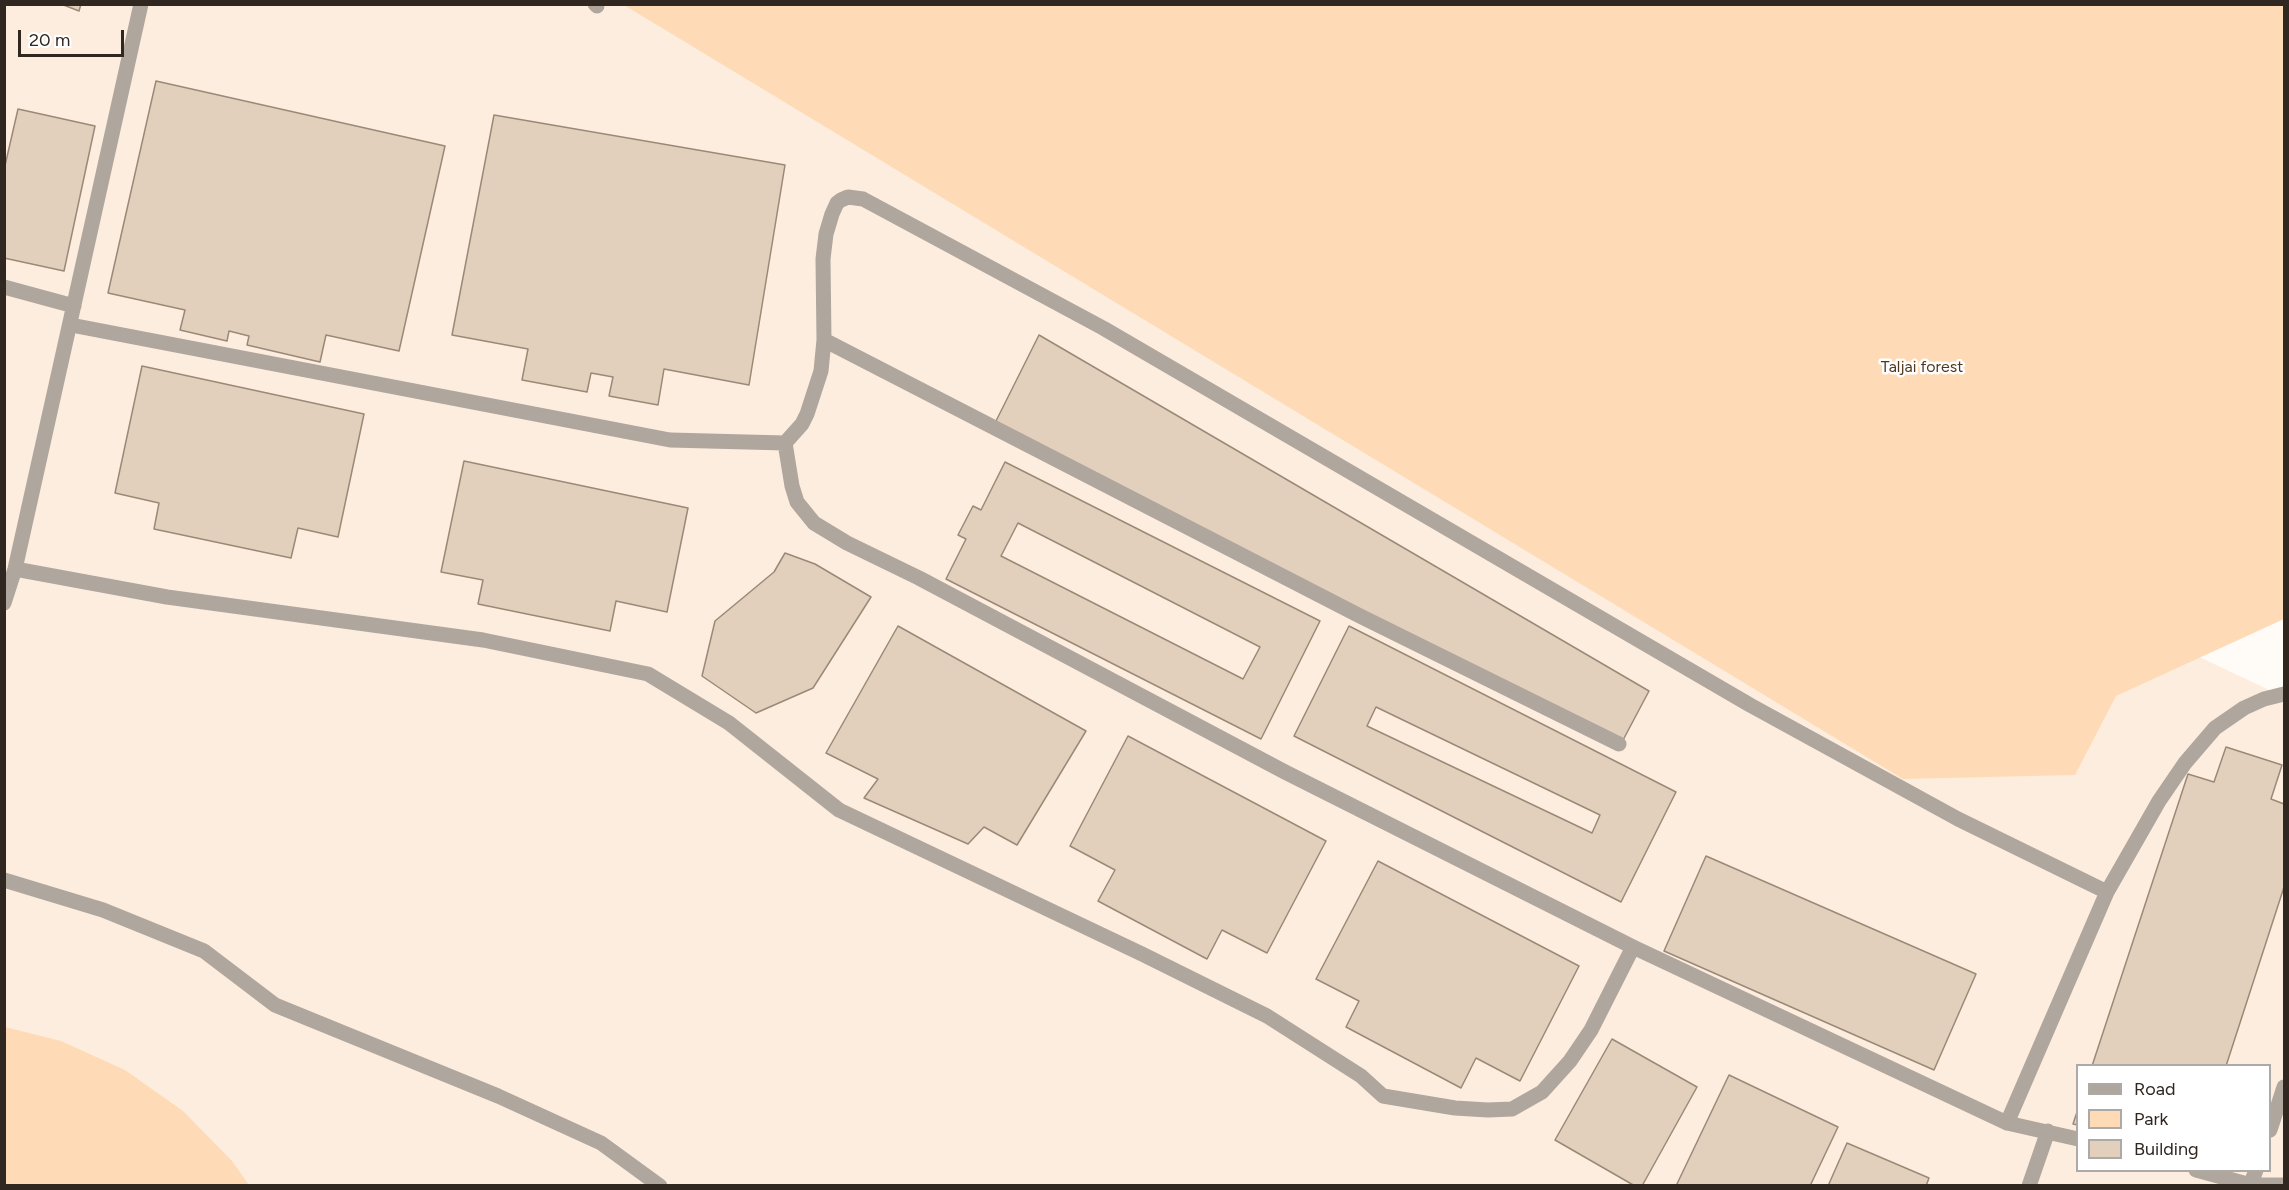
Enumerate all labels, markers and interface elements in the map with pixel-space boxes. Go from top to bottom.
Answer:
scale bar [21,18,128,56]
text: 20 m [29,29,70,51]
park label: Taljai forest [1881,357,1963,377]
legend [2076,1064,2271,1172]
text: Road [2134,1078,2175,1100]
text: Park [2134,1108,2168,1130]
text: Building [2134,1138,2199,1160]

